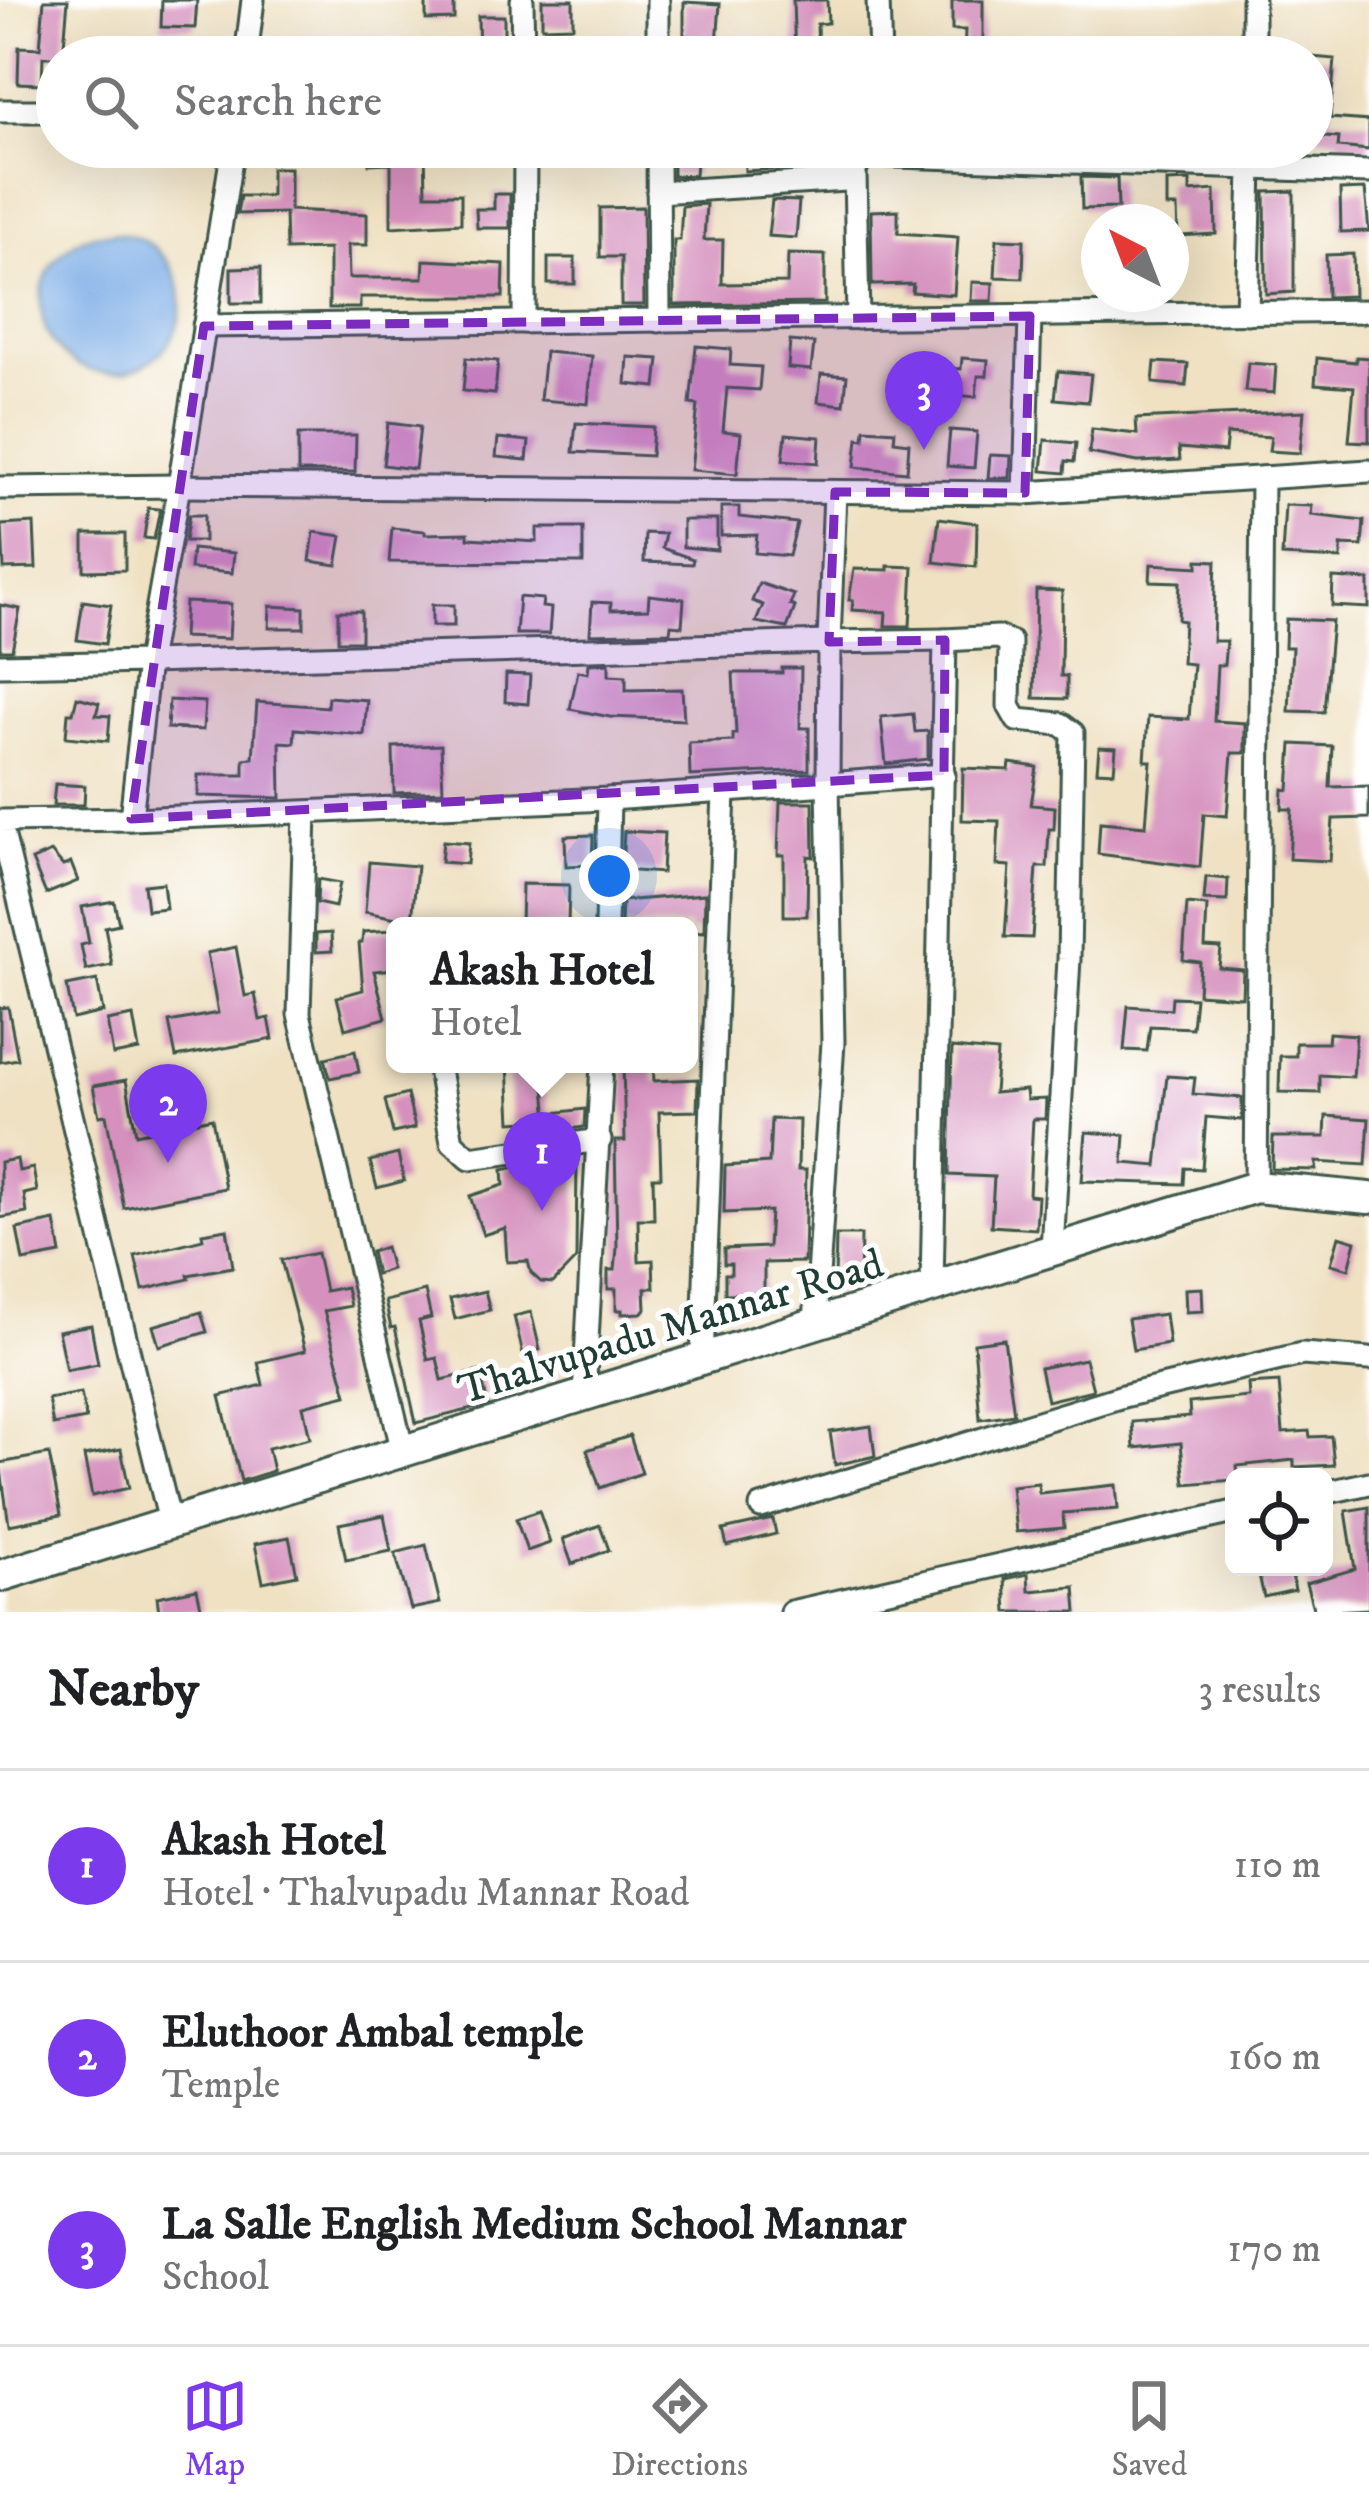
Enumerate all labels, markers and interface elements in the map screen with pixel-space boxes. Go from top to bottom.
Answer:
search box [36,36,1333,168]
icon: search [78,69,144,135]
text: Search here [174,74,382,130]
north arrow [1081,204,1189,312]
pin: 3 [885,351,963,450]
your location [579,846,639,906]
popup [386,917,698,1073]
text: Akash Hotel [430,943,654,999]
text: Hotel [430,999,522,1048]
pin: 2 [129,1064,207,1163]
pin: 1 [503,1112,581,1211]
street label: Thalvupadu Mannar Road [452,1238,890,1417]
map controls [1225,1468,1333,1576]
button: locate [1225,1468,1333,1576]
text: Nearby [48,1658,199,1722]
text: 3 results [1198,1666,1321,1715]
text: Akash Hotel [162,1813,386,1869]
text: 1 [80,1841,94,1890]
text: 110 m [1234,1841,1321,1890]
text: Hotel · Thalvupadu Mannar Road [162,1869,690,1918]
text: Eluthoor Ambal temple [162,2005,584,2061]
text: 2 [77,2033,97,2082]
text: 160 m [1228,2033,1321,2082]
text: Temple [162,2061,280,2110]
text: La Salle English Medium School Mannar [162,2197,906,2253]
text: 3 [80,2225,94,2274]
text: 170 m [1227,2225,1321,2274]
text: School [162,2253,269,2302]
tab: Map [182,2373,248,2486]
tab: Directions [611,2373,748,2486]
tab: Saved [1111,2373,1187,2486]

